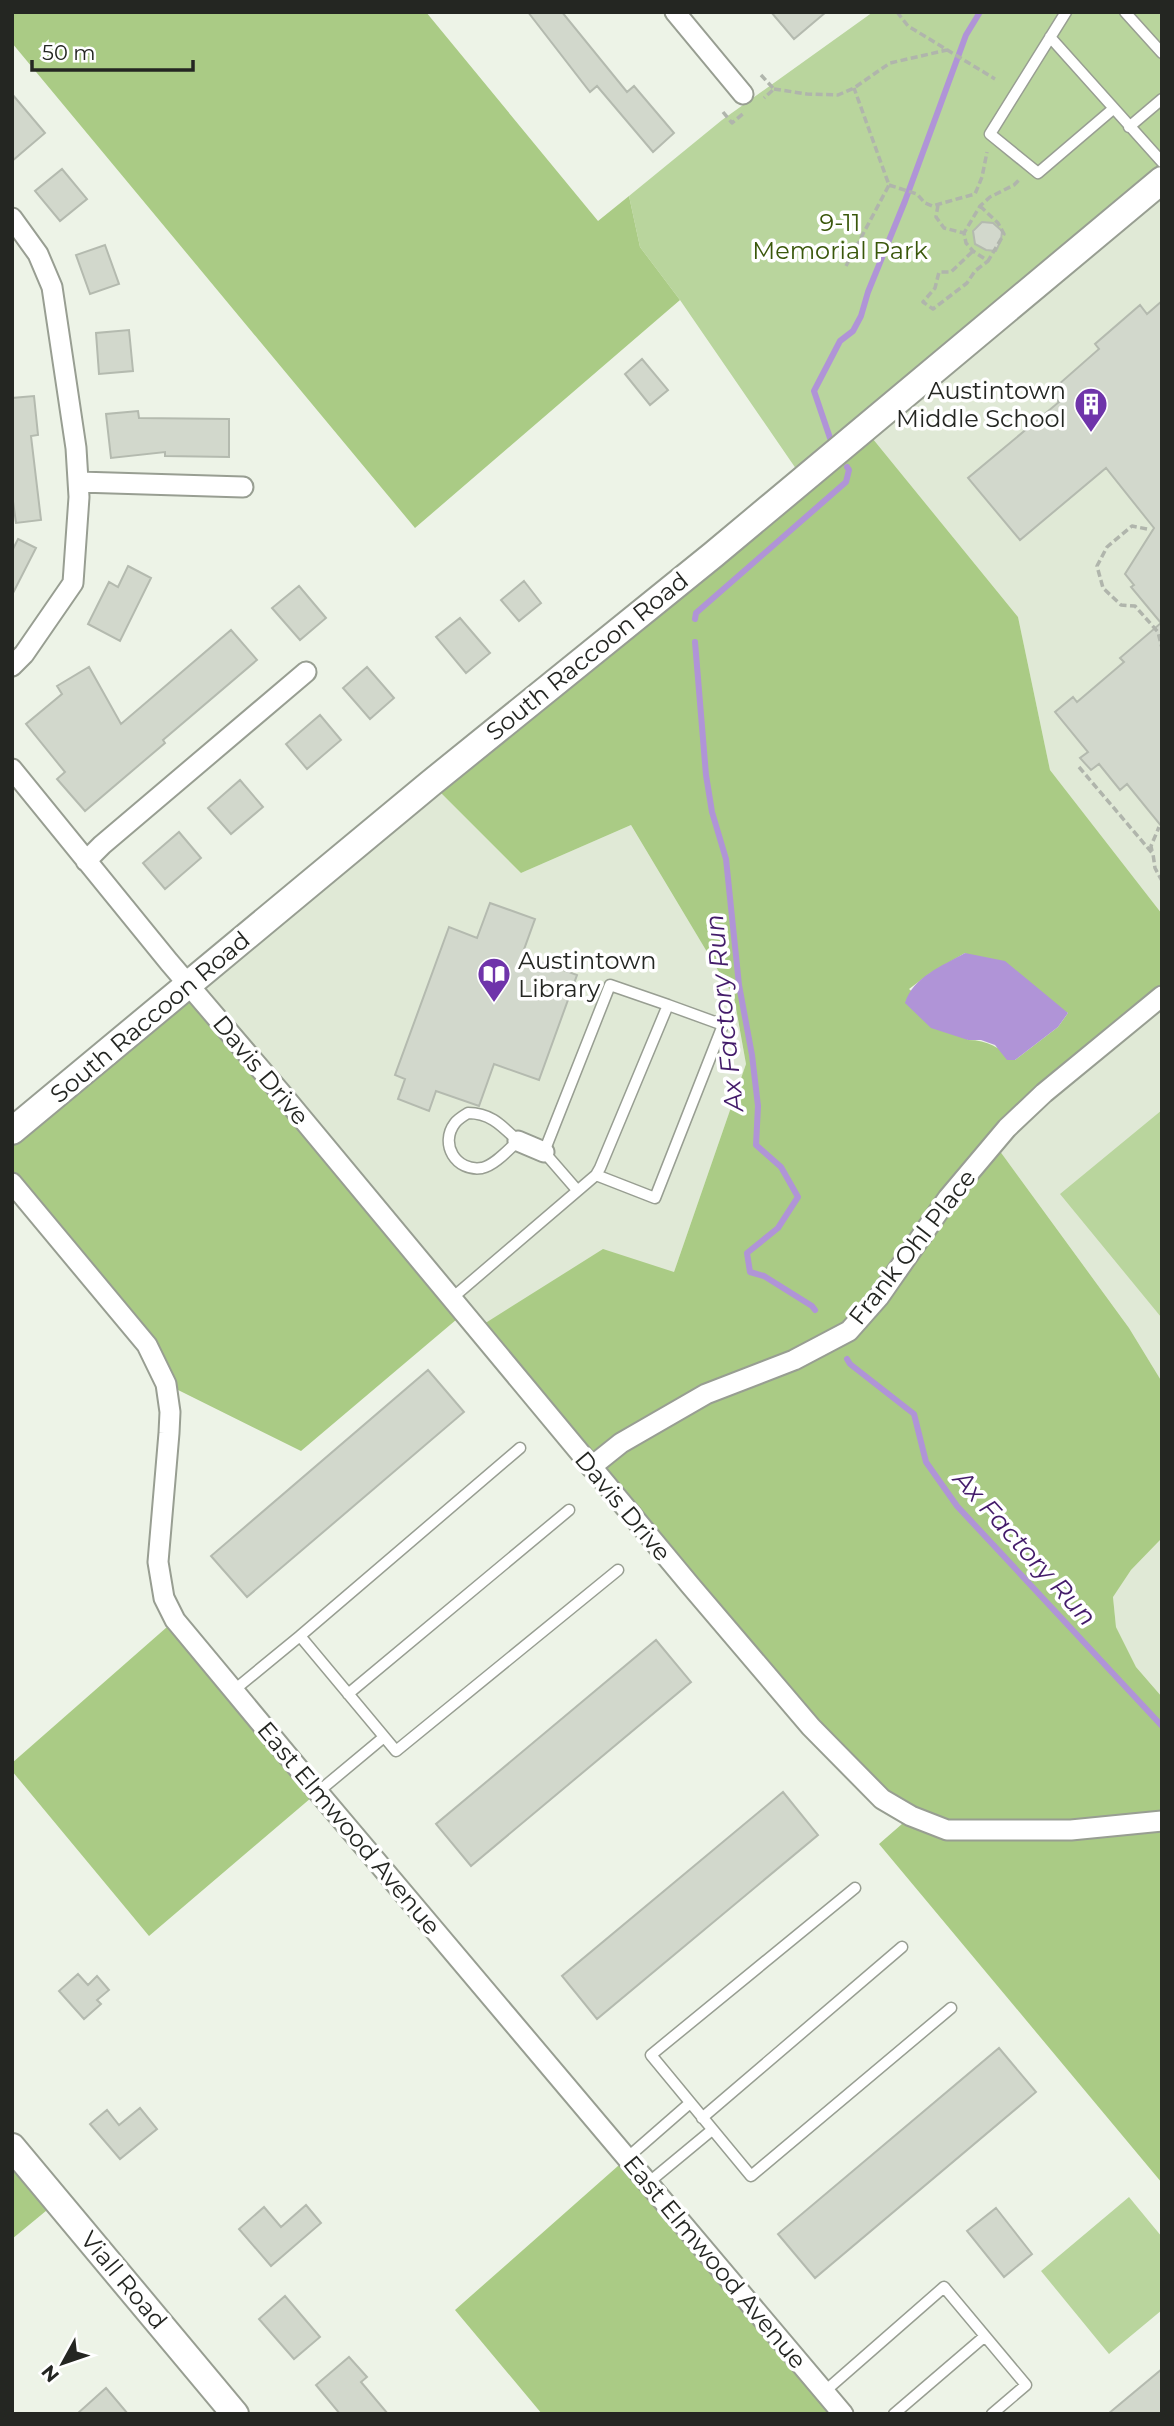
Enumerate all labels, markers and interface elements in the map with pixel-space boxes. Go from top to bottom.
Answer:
scale bar [32,28,192,72]
text: 50 m [42,40,96,65]
park label: 9-11 Memorial Park [752,208,928,265]
place label: Austintown Middle School [896,376,1066,433]
building icon: Austintown Middle School [1072,385,1110,434]
street label: South Raccoon Road [480,566,694,746]
water label: Ax Factory Run [698,913,750,1115]
street label: South Raccoon Road [44,925,256,1109]
place label: Austintown Library [518,946,657,1003]
library icon: Austintown Library [475,955,513,1004]
street label: Davis Drive [207,1009,315,1131]
street label: Frank Ohl Place [842,1163,982,1331]
street label: Davis Drive [569,1445,677,1567]
water label: Ax Factory Run [945,1462,1103,1632]
street label: East Elmwood Avenue [251,1715,447,1941]
street label: East Elmwood Avenue [617,2149,813,2375]
street label: Viall Road [75,2225,173,2335]
north arrow [28,2328,98,2398]
text: N [37,2360,64,2387]

